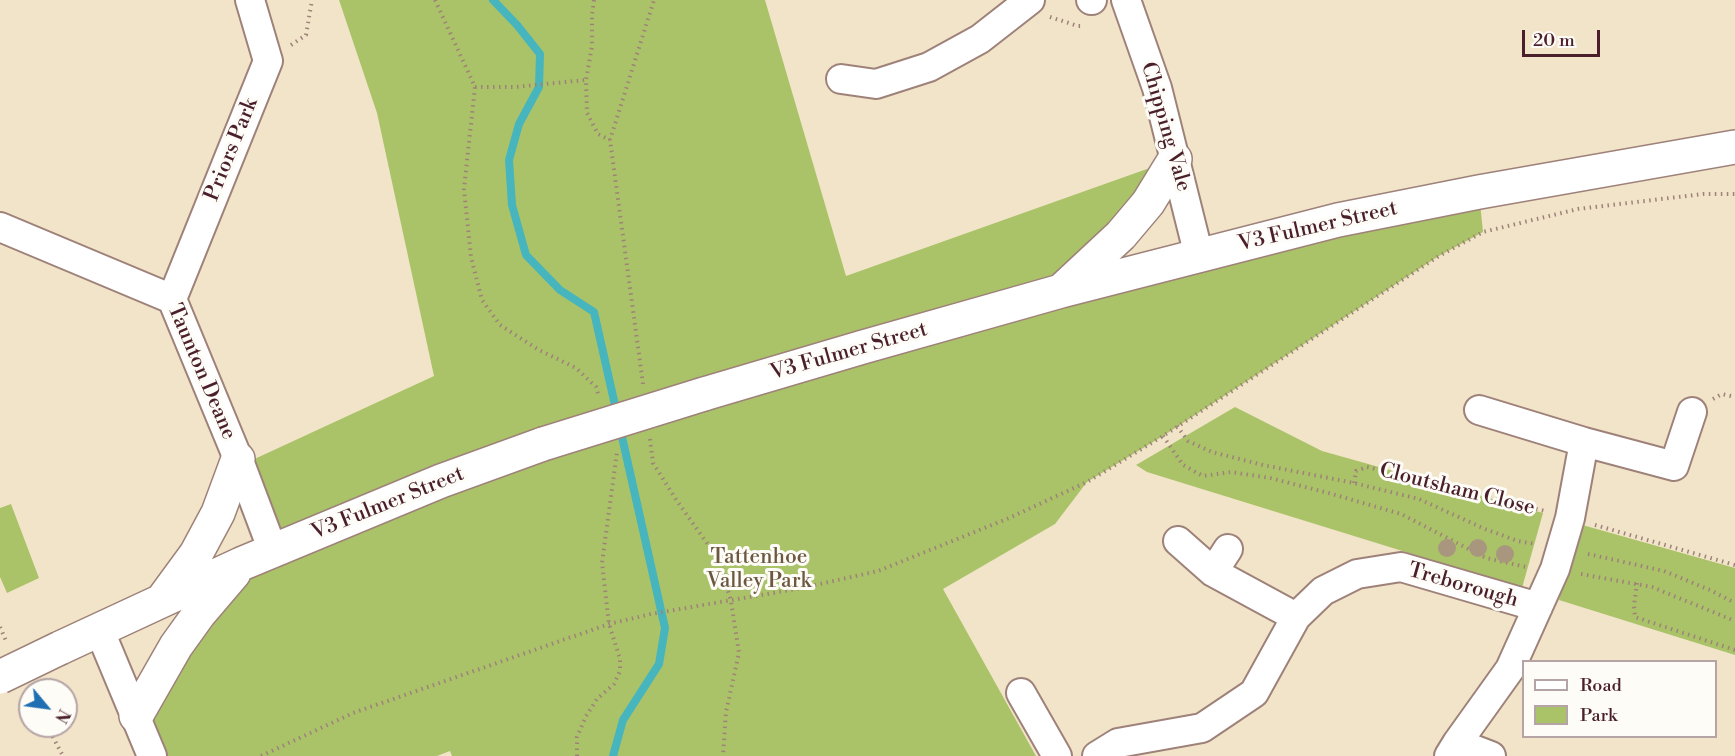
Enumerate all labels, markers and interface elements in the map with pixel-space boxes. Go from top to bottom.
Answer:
scale bar [1525,18,1603,56]
text: 20 m [1533,29,1575,52]
street label: Chipping Vale [1134,59,1196,195]
street label: Priors Park [200,95,264,205]
street label: V3 Fulmer Street [1236,196,1400,258]
street label: Taunton Deane [161,300,241,444]
street label: V3 Fulmer Street [768,318,930,386]
street label: Cloutsham Close [1377,459,1537,521]
street label: V3 Fulmer Street [308,462,468,546]
park label: Tattenhoe Valley Park [706,545,812,595]
street label: Treborough [1405,558,1521,614]
legend [1522,660,1717,738]
text: Road [1580,674,1622,697]
north arrow [18,678,78,738]
text: Park [1580,704,1617,727]
text: N [50,705,74,726]

